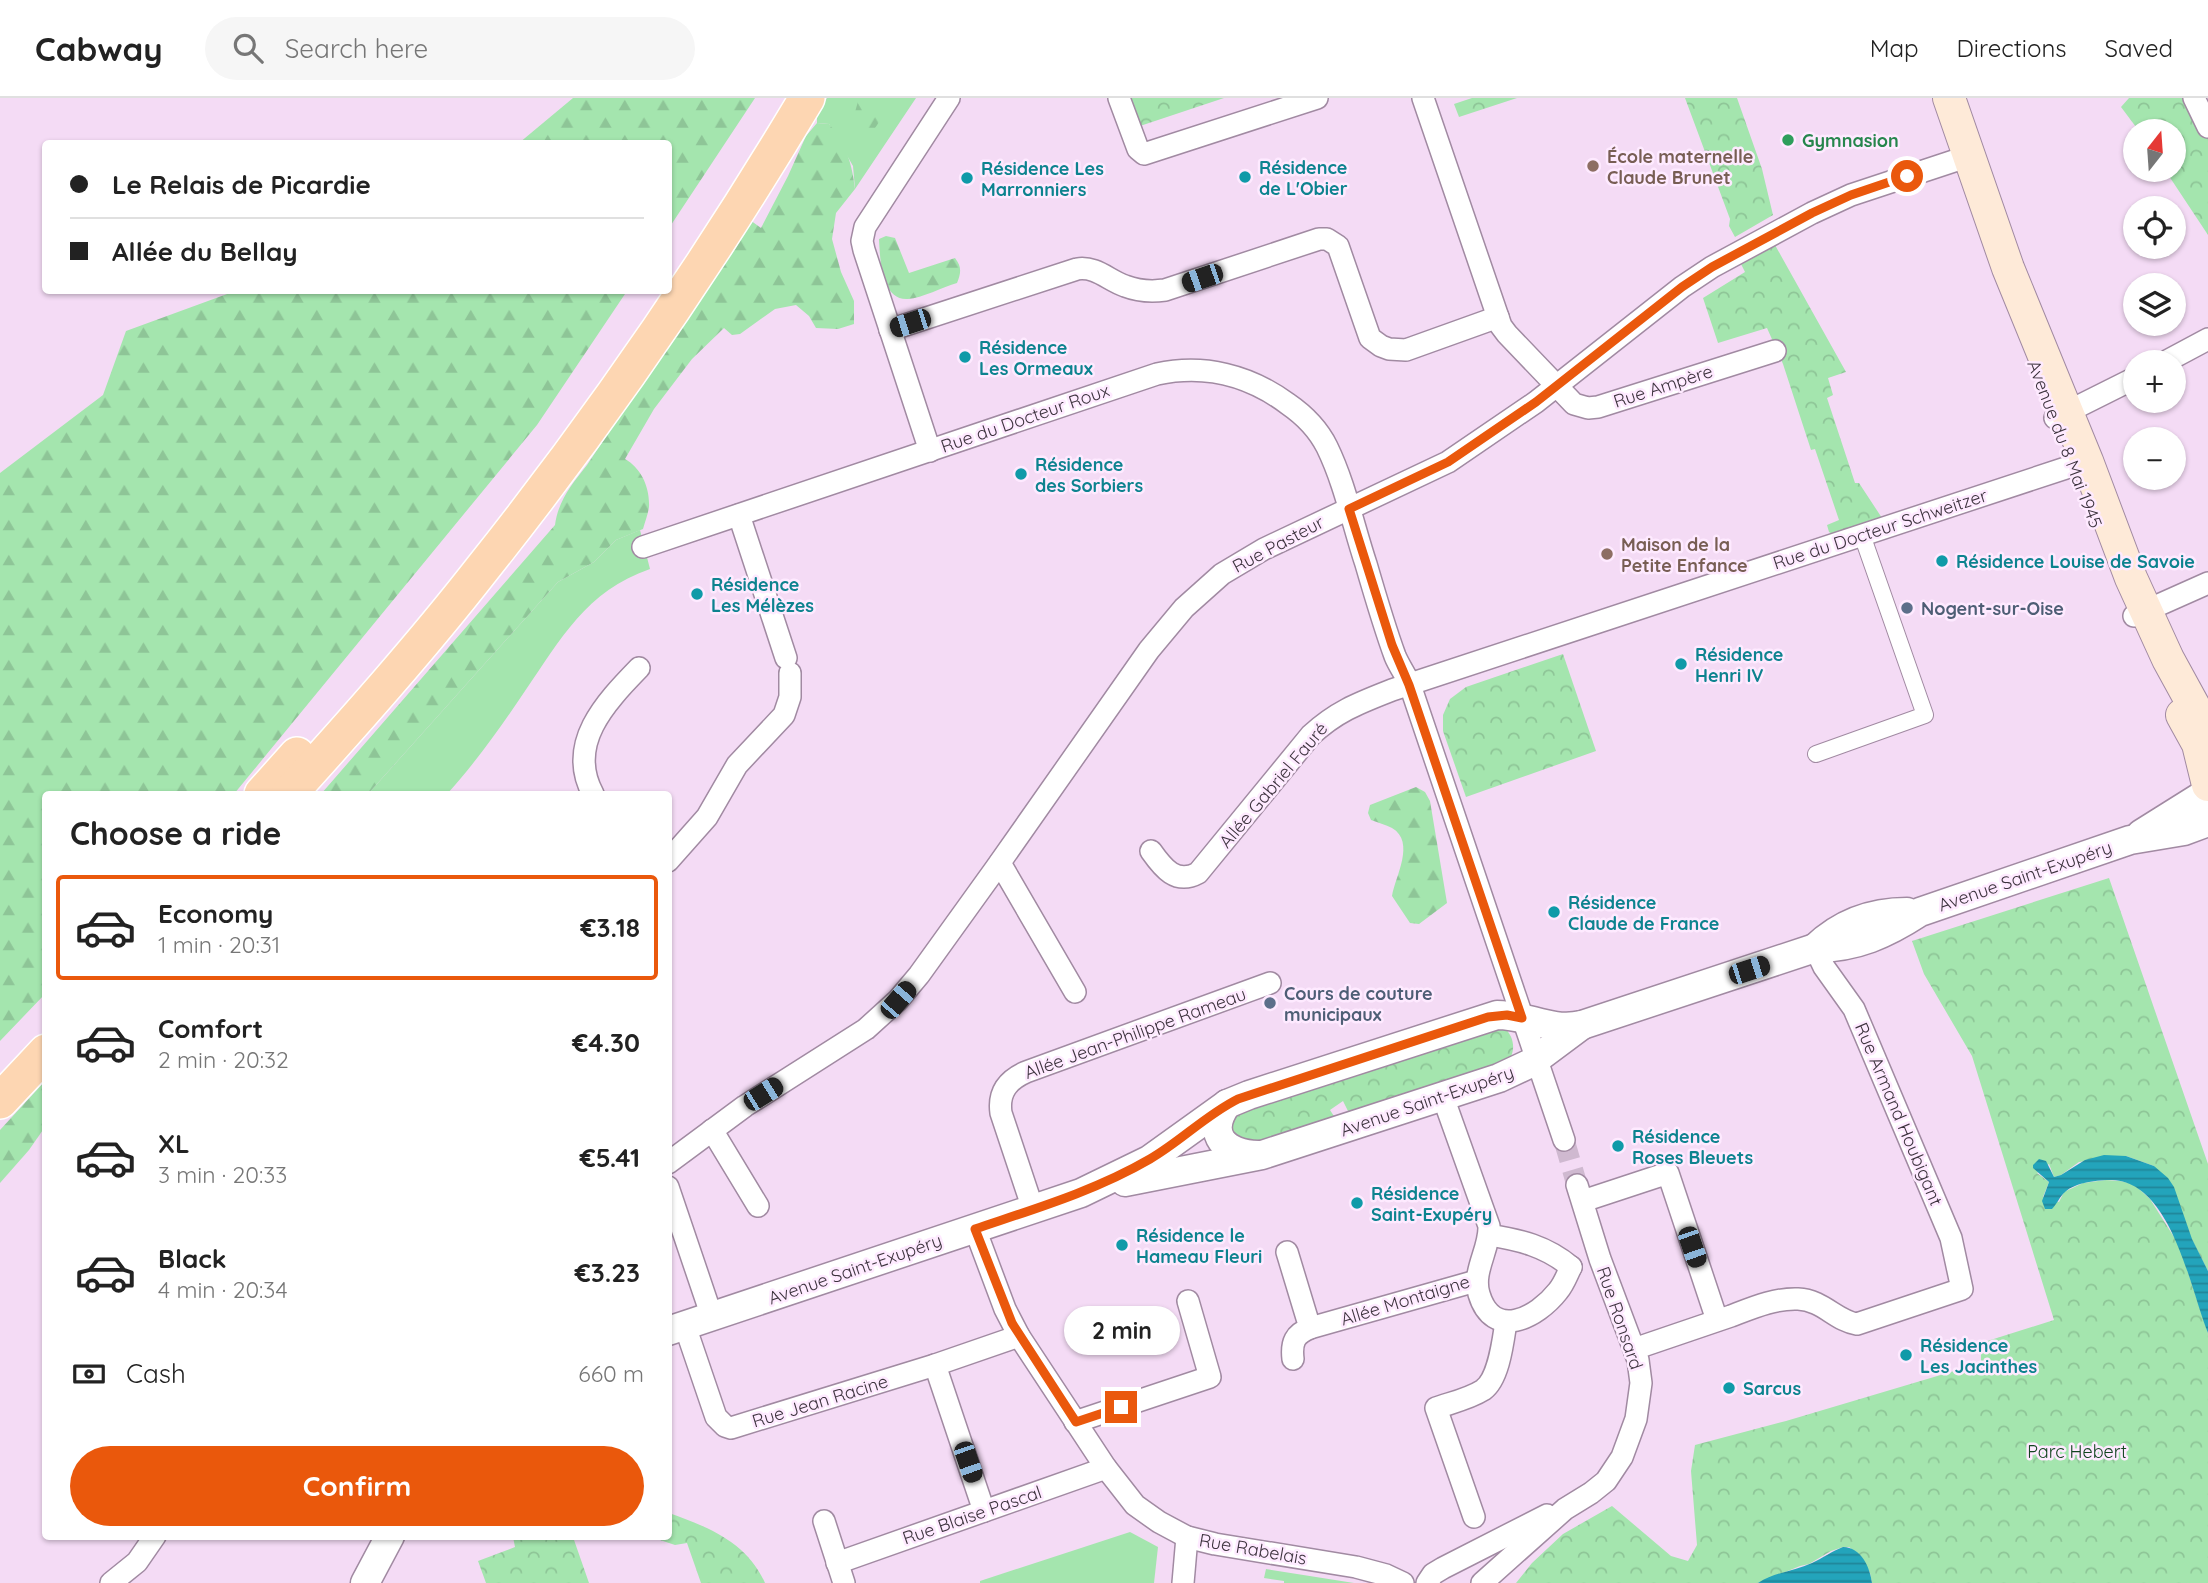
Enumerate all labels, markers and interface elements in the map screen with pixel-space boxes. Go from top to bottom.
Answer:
search box [205,17,695,80]
text: Cabway [35,28,163,69]
icon: search [229,29,267,67]
text: Search here [285,32,428,65]
text: Map [1870,33,1919,63]
text: Directions [1957,33,2067,63]
text: Saved [2105,33,2173,63]
north arrow [2123,119,2186,182]
map controls [2123,119,2186,490]
place label: Gymnasion [1802,129,1899,152]
marker: Gymnasion [1780,132,1796,148]
place label: École maternelle Claude Brunet [1607,145,1753,189]
place label: Résidence de L'Obier [1259,156,1348,200]
place label: Résidence Les Marronniers [981,157,1104,201]
marker: École maternelle Claude Brunet [1585,158,1601,174]
route start [1891,160,1923,192]
text: Le Relais de Picardie [112,168,371,201]
marker: Résidence de L'Obier [1237,169,1253,185]
marker: Résidence Les Marronniers [959,170,975,186]
button: locate [2123,196,2186,259]
text: Allée du Bellay [112,235,298,268]
car [1179,261,1226,295]
button: layers [2123,273,2186,336]
car [887,307,934,339]
place label: Résidence Les Ormeaux [979,336,1093,380]
marker: Résidence Les Ormeaux [957,349,973,365]
button: + [2123,350,2186,413]
street label: Avenue du 8 Mai 1945 [2022,357,2108,531]
street label: Rue Ampère [1610,359,1716,413]
street label: Rue du Docteur Roux [938,378,1113,458]
button: − [2123,427,2186,490]
place label: Résidence des Sorbiers [1035,453,1143,497]
marker: Résidence des Sorbiers [1013,466,1029,482]
street label: Rue du Docteur Schweitzer [1770,483,1990,575]
street label: Rue Pasteur [1228,510,1328,578]
place label: Maison de la Petite Enfance [1621,533,1748,577]
marker: Maison de la Petite Enfance [1599,546,1615,562]
place label: Résidence Louise de Savoie [1956,550,2195,573]
marker: Résidence Louise de Savoie [1934,553,1950,569]
place label: Résidence Les Mélèzes [711,573,814,617]
marker: Résidence Les Mélèzes [689,586,705,602]
place label: Nogent-sur-Oise [1921,597,2064,620]
marker: Nogent-sur-Oise [1899,600,1915,616]
place label: Résidence Henri IV [1695,643,1783,687]
marker: Résidence Henri IV [1673,656,1689,672]
street label: Allée Gabriel Fauré [1214,717,1332,853]
text: Choose a ride [70,813,282,853]
street label: Avenue Saint-Exupéry [1935,835,2115,917]
place label: Résidence Claude de France [1568,891,1719,935]
icon: car [74,896,137,959]
text: Economy [158,897,273,930]
marker: Résidence Claude de France [1546,904,1562,920]
text: €3.18 [580,911,640,944]
text: 1 min · 20:31 [158,930,280,959]
car [1726,954,1773,986]
car [877,977,920,1023]
street label: Allée Jean-Philippe Rameau [1021,982,1249,1084]
place label: Cours de couture municipaux [1284,982,1433,1026]
marker: Cours de couture municipaux [1262,995,1278,1011]
icon: car [74,1011,137,1074]
text: Comfort [158,1012,263,1045]
street label: Rue Armand Houbigant [1850,1019,1948,1209]
text: €4.30 [572,1026,640,1059]
text: 2 min · 20:32 [158,1045,289,1074]
street label: Avenue Saint-Exupéry [1337,1060,1517,1142]
car [740,1074,787,1114]
place label: Résidence Roses Bleuets [1632,1125,1753,1169]
icon: car [74,1126,137,1189]
text: XL [158,1127,190,1160]
marker: Résidence Roses Bleuets [1610,1138,1626,1154]
text: €5.41 [579,1141,640,1174]
text: 3 min · 20:33 [158,1160,287,1189]
place label: Résidence Saint-Exupéry [1371,1182,1492,1226]
marker: Résidence Saint-Exupéry [1349,1195,1365,1211]
place label: Résidence le Hameau Fleuri [1136,1224,1262,1268]
car [1676,1224,1709,1270]
street label: Avenue Saint-Exupéry [765,1228,945,1310]
marker: Résidence le Hameau Fleuri [1114,1237,1130,1253]
icon: car [74,1241,137,1304]
text: Black [158,1242,227,1275]
text: €3.23 [575,1256,640,1289]
street label: Rue Ronsard [1592,1263,1648,1373]
street label: Allée Montaigne [1338,1269,1472,1331]
text: 4 min · 20:34 [158,1275,288,1304]
callout: 2 min [1063,1306,1179,1354]
text: 2 min [1092,1316,1152,1345]
place label: Résidence Les Jacinthes [1920,1334,2038,1378]
marker: Résidence Les Jacinthes [1898,1347,1914,1363]
icon: cash [70,1355,108,1393]
text: Cash [126,1357,186,1390]
text: 660 m [578,1359,644,1388]
street label: Rue Jean Racine [749,1369,891,1433]
place label: Sarcus [1743,1377,1801,1400]
marker: Sarcus [1721,1380,1737,1396]
route end [1105,1391,1137,1423]
car [952,1439,985,1485]
park label: Parc Hebert [2027,1440,2127,1463]
button: Confirm [70,1446,644,1526]
street label: Rue Blaise Pascal [899,1480,1045,1550]
street label: Rue Rabelais [1197,1528,1309,1570]

